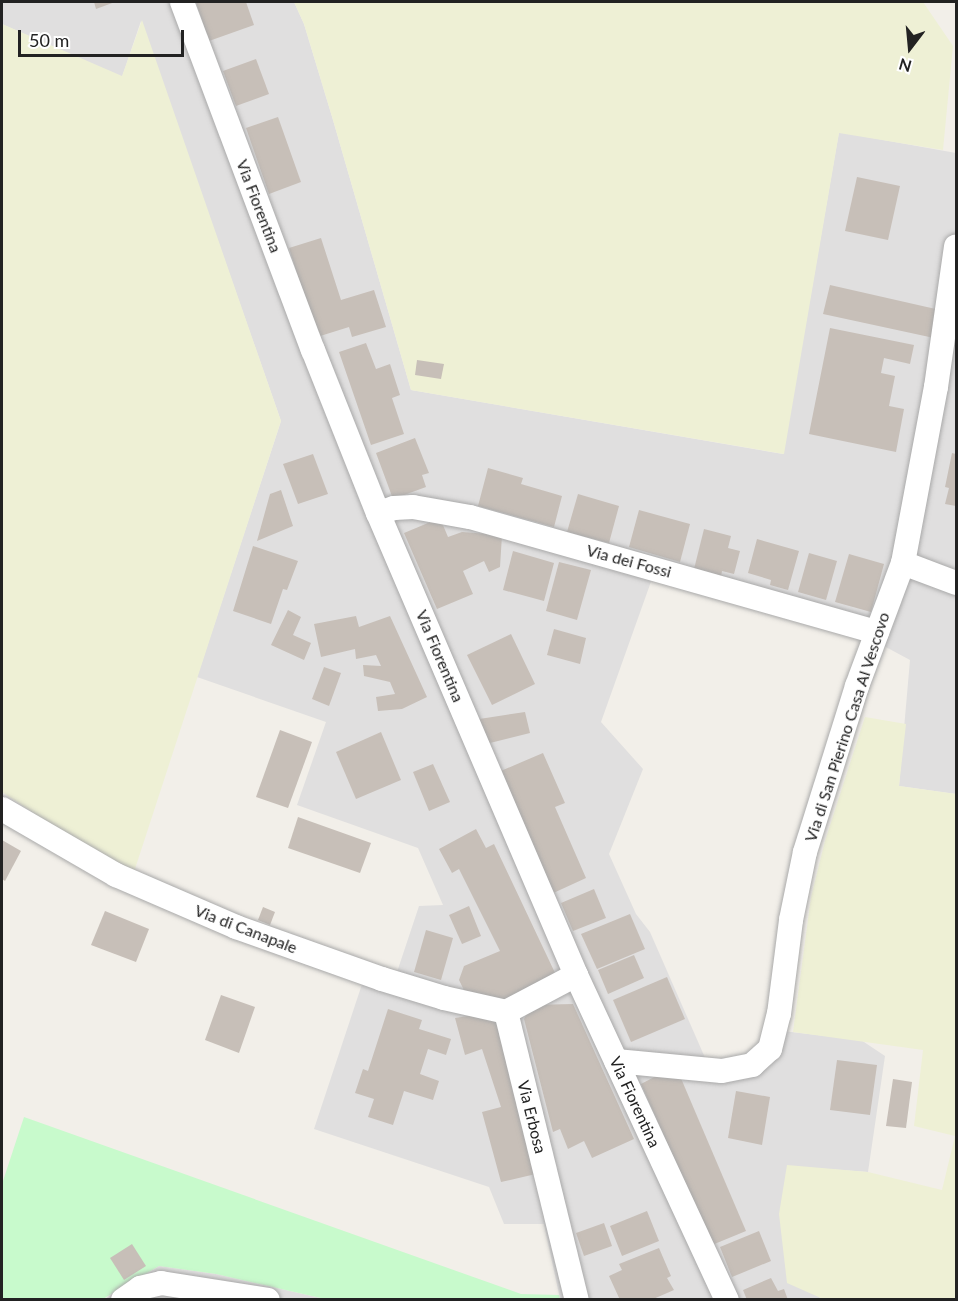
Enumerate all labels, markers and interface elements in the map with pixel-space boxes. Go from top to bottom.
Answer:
scale bar [21,18,188,56]
north arrow [880,18,940,78]
text: 50 m [29,29,69,51]
text: N [896,55,913,77]
street label: Via Fiorentina [232,157,286,255]
street label: Via dei Fossi [584,540,674,582]
street label: Via Fiorentina [412,607,468,705]
street label: Via di San Pierino Casa Al Vescovo [801,609,893,845]
street label: Via di Canapale [192,901,300,957]
street label: Via Fiorentina [606,1053,664,1151]
street label: Via Erbosa [514,1079,550,1155]

